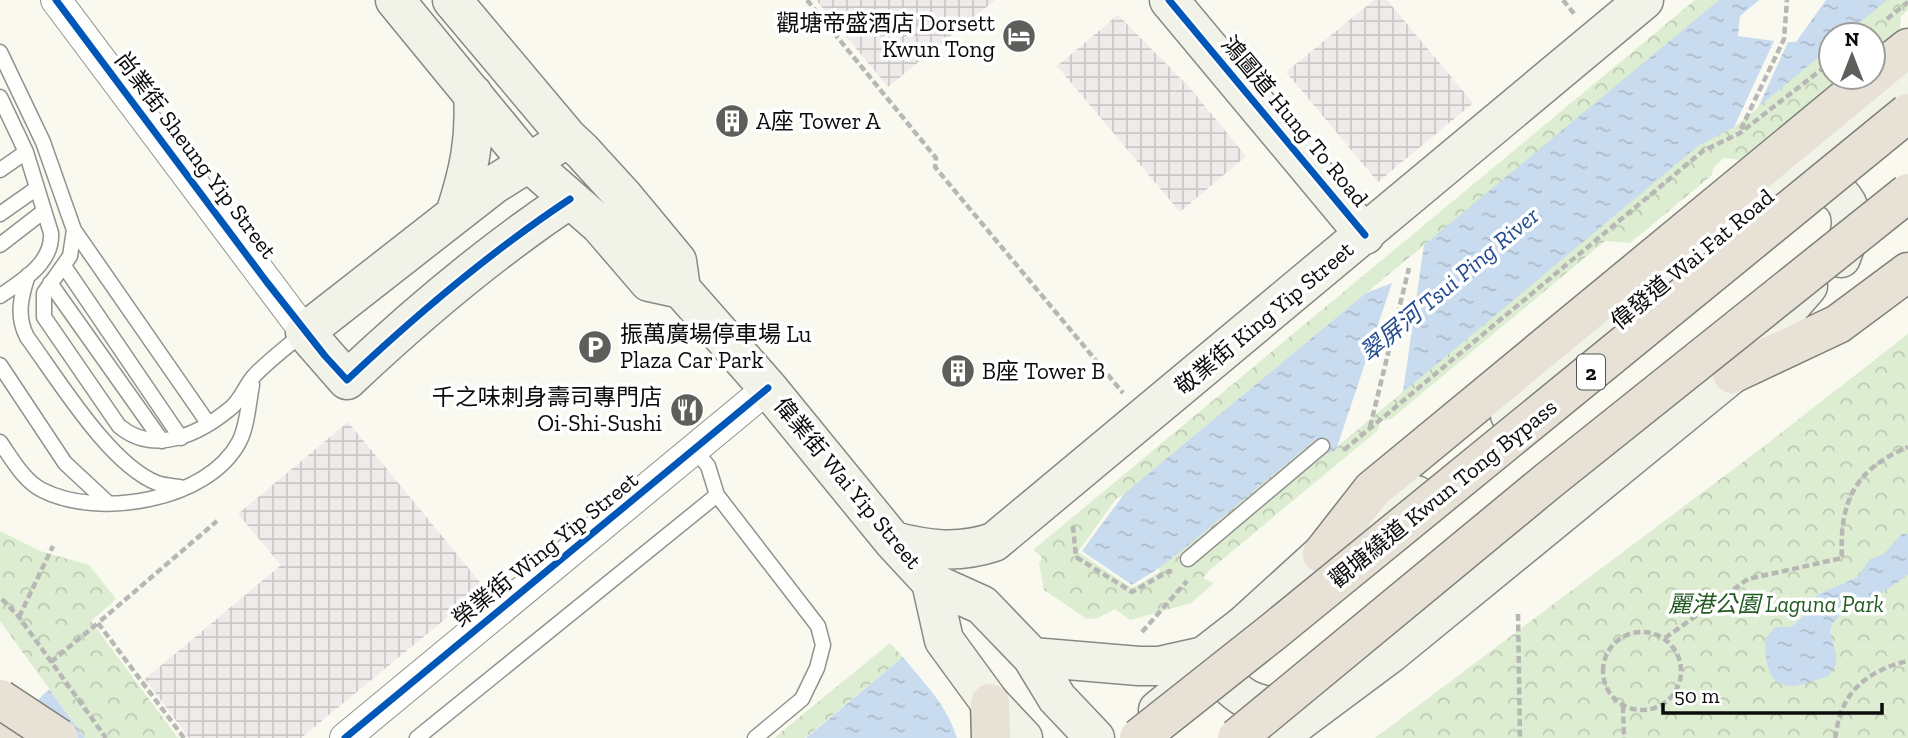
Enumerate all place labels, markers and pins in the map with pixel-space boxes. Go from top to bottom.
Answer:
place label: 觀塘帝盛酒店 Dorsett Kwun Tong [776,9,995,63]
hotel icon: 觀塘帝盛酒店 Dorsett Kwun Tong [1000,17,1038,55]
building icon: A座 Tower A [713,102,751,140]
place label: A座 Tower A [756,107,881,135]
place label: 振萬廣場停車場 Lu Plaza Car Park [620,320,812,374]
parking icon: 振萬廣場停車場 Lu Plaza Car Park [576,328,614,366]
building icon: B座 Tower B [939,352,977,390]
place label: B座 Tower B [982,357,1105,385]
place label: 千之味刺身壽司專門店 Oi-Shi-Sushi [432,383,662,437]
restaurant icon: 千之味刺身壽司專門店 Oi-Shi-Sushi [668,391,706,429]

